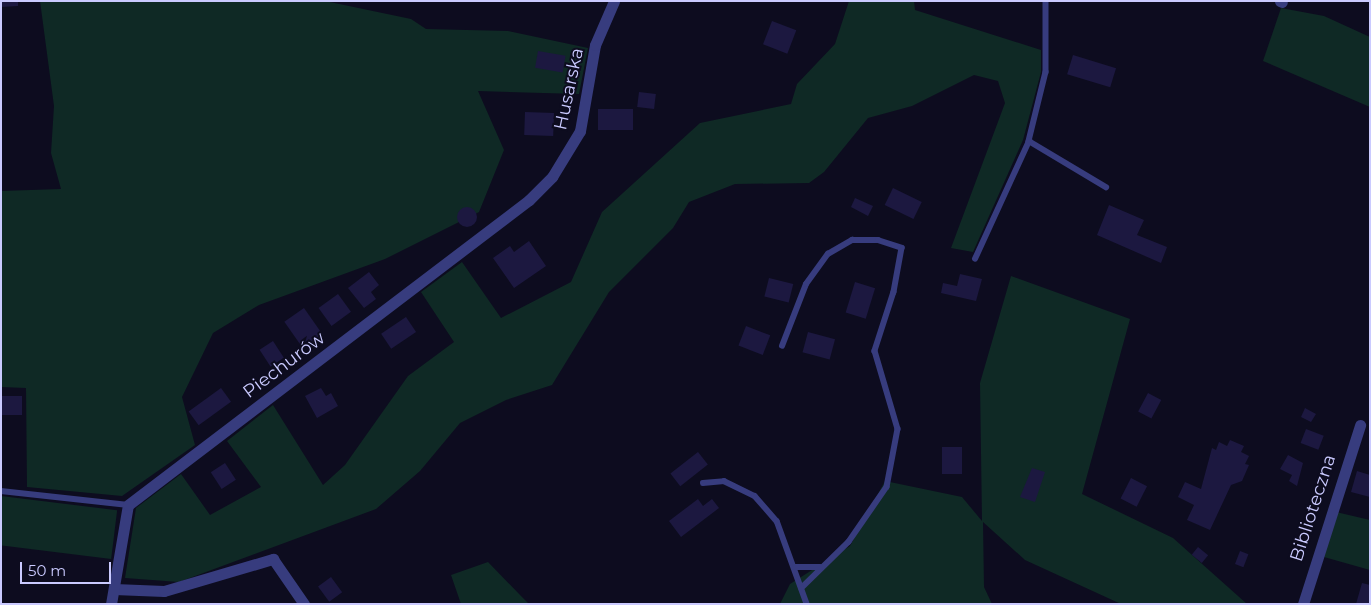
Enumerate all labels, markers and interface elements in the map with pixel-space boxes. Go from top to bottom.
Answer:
street label: Husarska [550,46,588,132]
street label: Piechurów [239,327,329,403]
street label: Biblioteczna [1286,452,1340,564]
scale bar [22,552,114,584]
text: 50 m [28,561,66,580]

